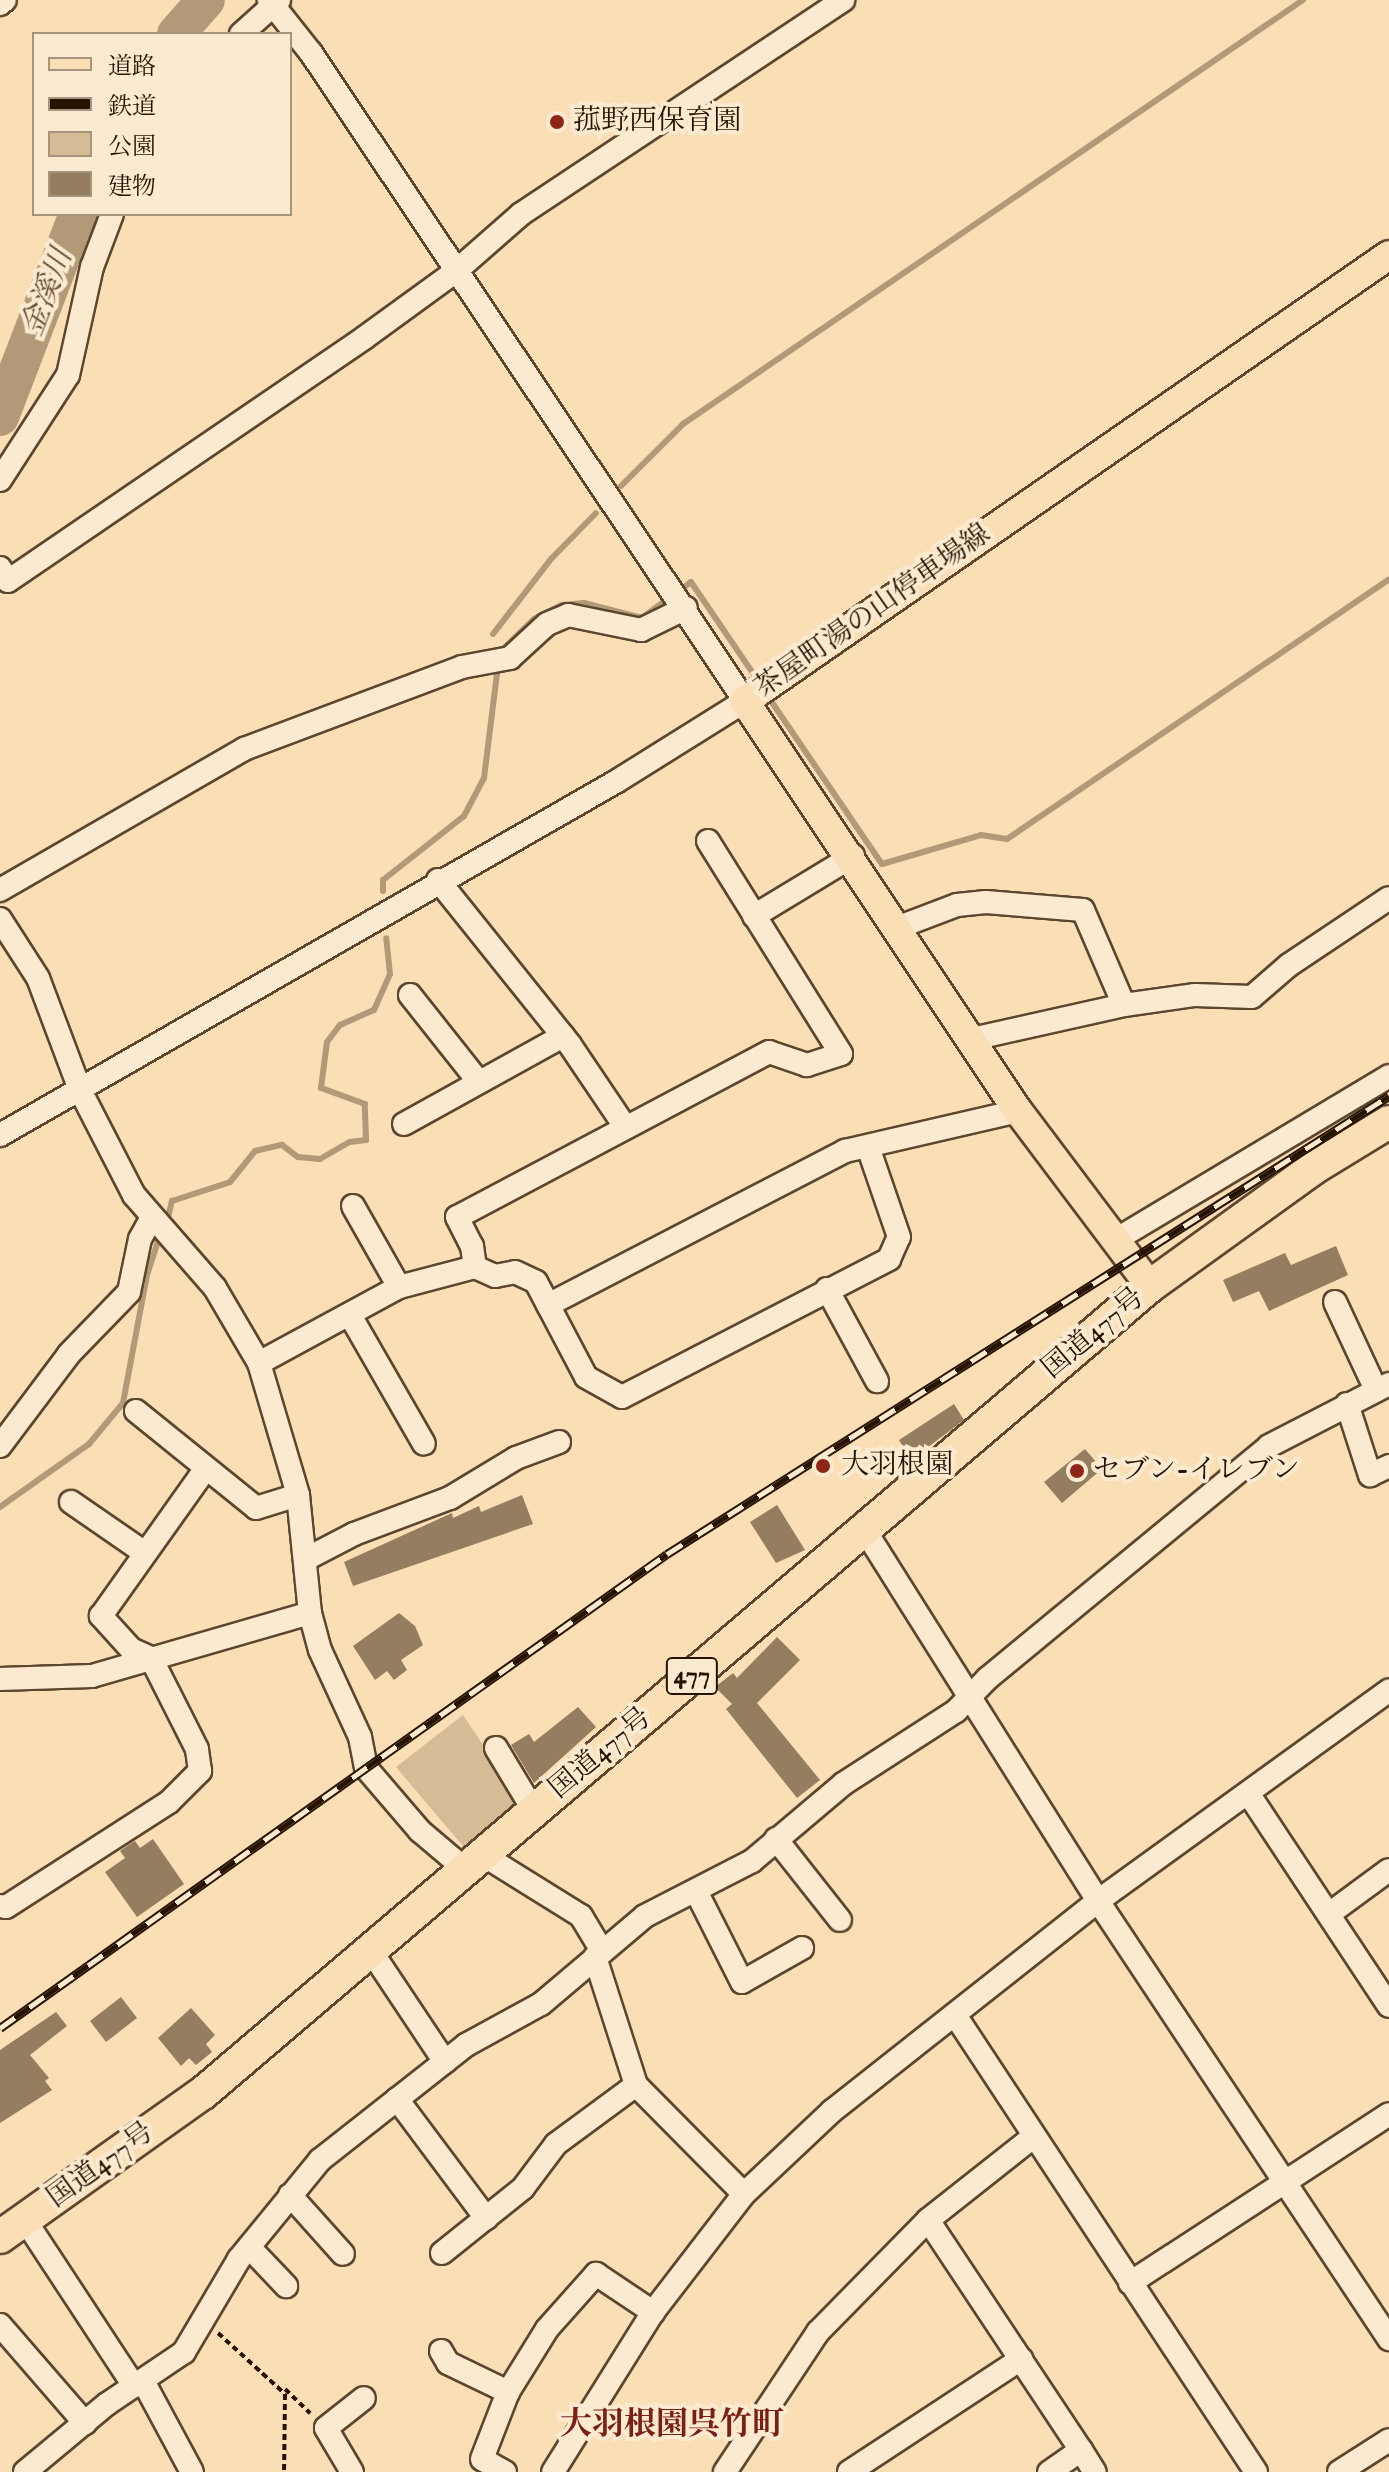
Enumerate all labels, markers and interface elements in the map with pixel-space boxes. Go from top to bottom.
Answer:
legend [32,32,292,216]
text: 道路 [108,52,156,83]
text: 鉄道 [108,92,156,123]
place label: 菰野西保育園 [573,105,741,139]
marker: 菰野西保育園 [548,113,566,131]
text: 公園 [108,132,156,163]
text: 建物 [108,172,156,203]
water label: 金溪川 [15,245,81,341]
street label: 茶屋町湯の山停車場線 [749,518,997,706]
street label: 国道477号 [1036,1282,1152,1386]
place label: 大羽根園 [841,1449,953,1483]
place label: セブン-イレブン [1093,1454,1302,1488]
marker: 大羽根園 [812,1455,834,1477]
marker: セブン-イレブン [1068,1462,1086,1480]
road number: 477 [664,1654,720,1698]
street label: 国道477号 [543,1702,659,1806]
street label: 国道477号 [41,2116,161,2216]
district label: 大羽根園呉竹町 [560,2407,784,2445]

